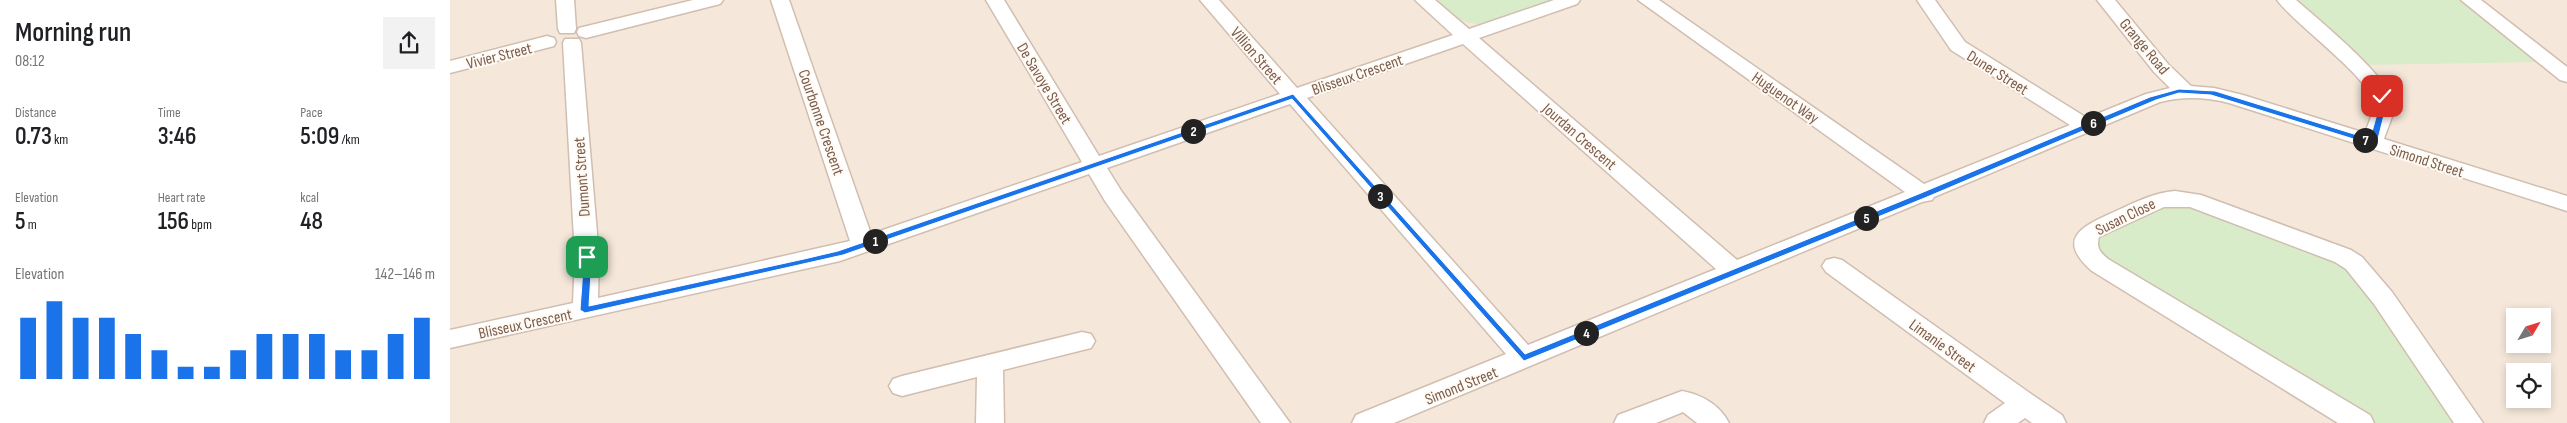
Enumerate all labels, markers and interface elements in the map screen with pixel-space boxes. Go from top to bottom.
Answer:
street label: Grange Road [2115,15,2173,79]
text: Morning run [15,16,131,49]
button: share [383,17,435,69]
street label: Villion Street [1226,24,1286,88]
street label: Vivier Street [465,39,534,74]
street label: De Savoye Street [1012,40,1075,128]
street label: Duner Street [1963,47,2031,100]
street label: Blisseux Crescent [1309,51,1406,100]
text: 08:12 [15,52,45,71]
street label: Courbonne Crescent [794,67,848,178]
street label: Huguenot Way [1748,68,1822,128]
pin [2361,75,2403,117]
icon: check [2368,82,2396,110]
street label: Jourdan Crescent [1537,99,1620,175]
text: Distance [15,104,56,121]
text: Time [158,104,181,121]
text: Pace [300,104,323,121]
pin: 6 [2080,110,2106,136]
text: 6 [2090,115,2097,132]
pin: 2 [1180,118,1206,144]
text: 0.73 [15,121,52,152]
text: 3:46 [158,121,196,152]
text: 5:09 [300,121,339,152]
text: 2 [1190,123,1197,140]
pin: 7 [2352,128,2378,152]
text: km [52,131,68,148]
text: /km [339,131,360,148]
text: 7 [2362,132,2369,149]
street label: Dumont Street [570,136,595,217]
street label: Simond Street [2387,141,2466,182]
pin: 3 [1368,184,1392,208]
text: 3 [1377,188,1384,205]
text: Elevation [15,189,58,206]
text: Heart rate [158,189,205,206]
text: kcal [300,189,319,206]
street label: Susan Close [2093,195,2159,240]
text: 5 [15,206,26,237]
text: 156 [158,206,189,237]
text: 48 [300,206,323,237]
pin: 5 [1854,206,1878,230]
text: 5 [1863,210,1870,227]
text: m [26,216,37,233]
text: bpm [189,216,212,233]
pin: 1 [862,228,888,254]
text: 1 [873,233,878,250]
pin [566,236,608,278]
icon: arrive [573,243,601,271]
text: Elevation [15,265,64,284]
text: 142–146 m [375,265,435,284]
street label: Blisseux Crescent [477,305,574,344]
north arrow [2506,308,2551,352]
map controls [2506,308,2551,408]
street label: Limanie Street [1905,316,1979,377]
pin: 4 [1574,320,1598,346]
text: 4 [1583,325,1590,342]
street label: Simond Street [1423,363,1501,410]
button: locate [2506,363,2551,408]

